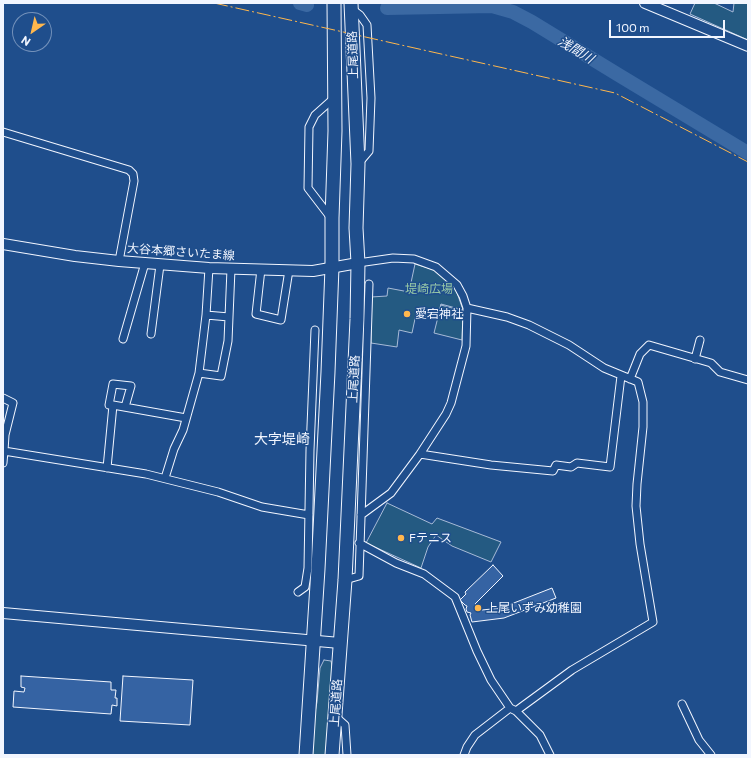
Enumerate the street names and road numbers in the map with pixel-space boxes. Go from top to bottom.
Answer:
street label: 上尾道路 [345,31,361,79]
street label: 大谷本郷さいたま線 [127,241,235,263]
street label: 上尾道路 [346,355,362,403]
street label: 上尾道路 [327,679,345,727]

